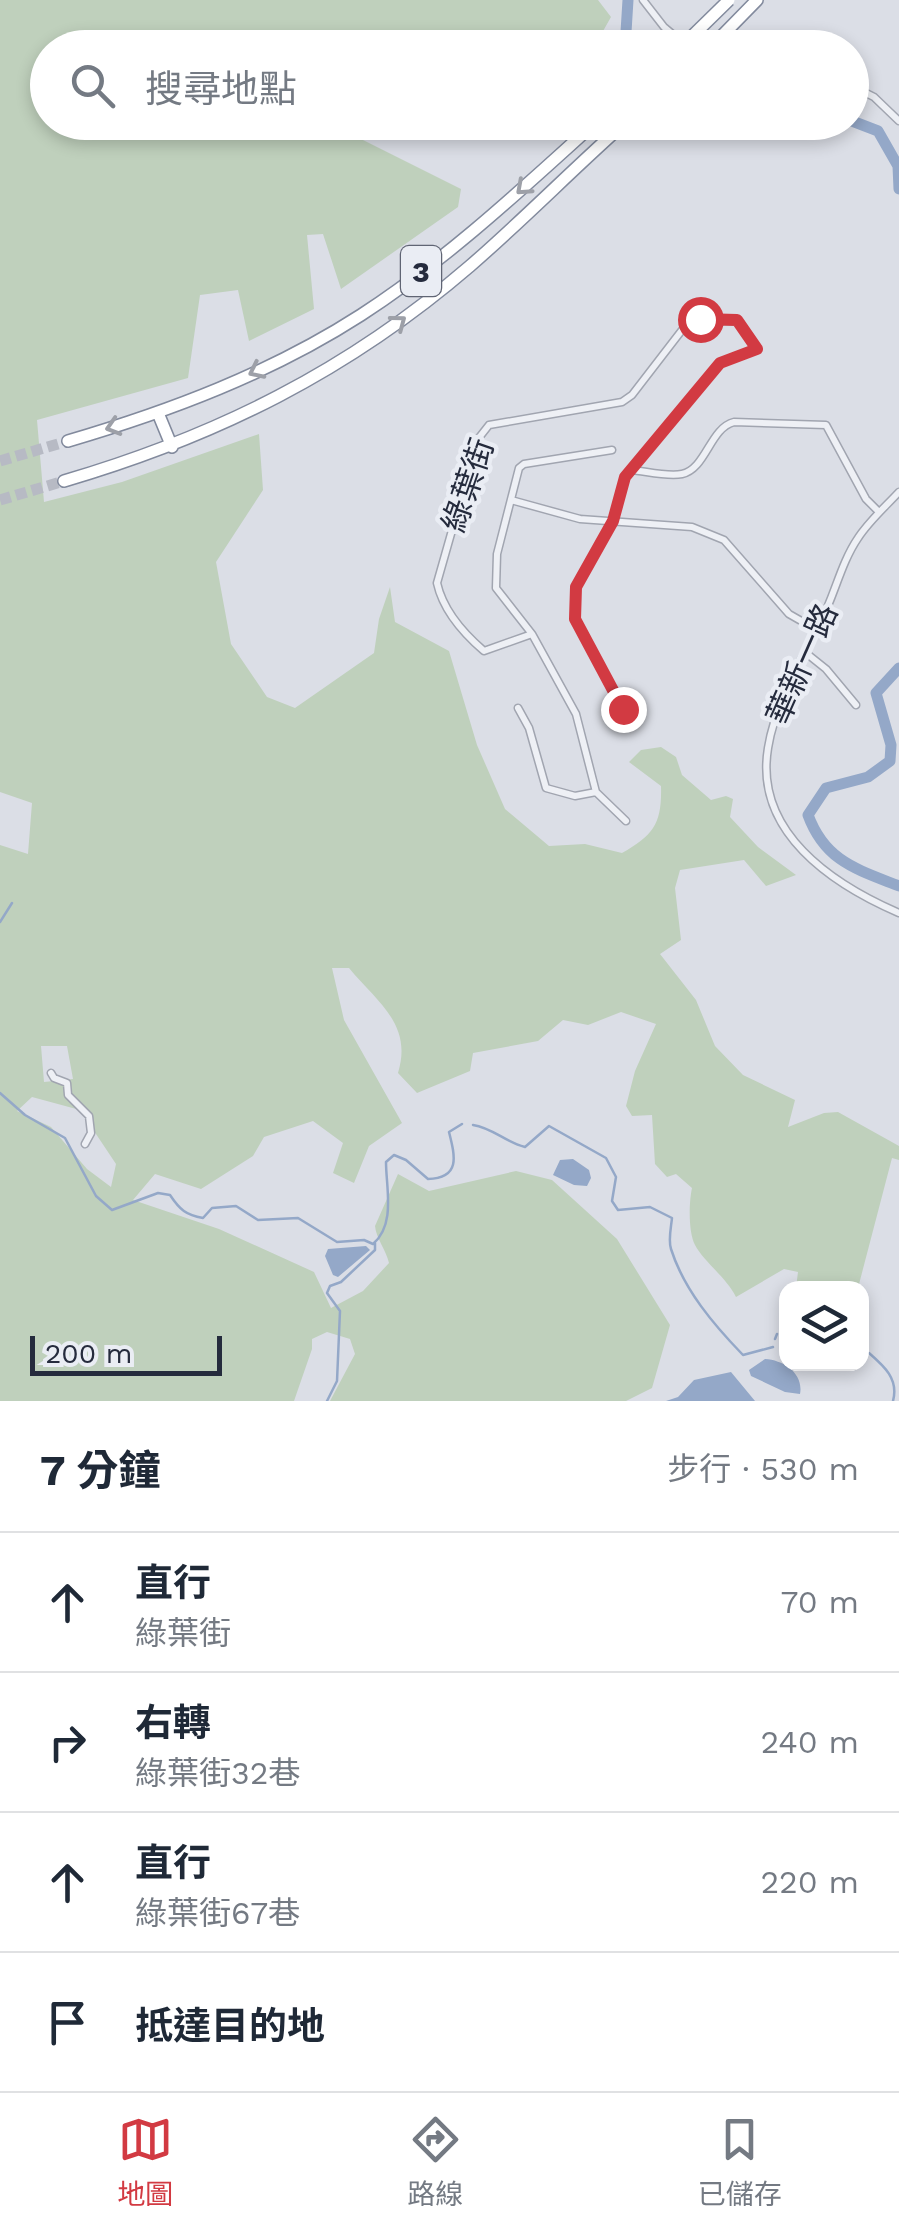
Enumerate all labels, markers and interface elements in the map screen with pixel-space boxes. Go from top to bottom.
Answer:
search box [30,30,869,140]
icon: search [65,58,120,113]
text: 搜尋地點 [145,67,297,111]
one-way arrow [516,176,535,194]
road number: 3 [401,246,441,296]
route start [678,297,724,343]
one-way arrow [388,316,406,333]
one-way arrow [249,358,267,378]
one-way arrow [106,415,123,436]
street label: 綠葉街 [434,433,502,537]
street label: 華新一路 [759,598,845,730]
route end [601,687,647,733]
map controls [779,1281,869,1371]
button: layers [779,1281,869,1371]
scale bar [30,1331,222,1376]
text: 200 m [45,1337,132,1370]
text: 7 分鐘 [40,1446,161,1495]
text: 步行 · 530 m [667,1450,859,1488]
text: 直行 [135,1561,211,1605]
icon: ahead [40,1575,95,1630]
text: 70 m [780,1583,859,1621]
text: 綠葉街 [135,1614,231,1652]
text: 右轉 [135,1701,211,1745]
icon: right [40,1715,95,1770]
text: 240 m [760,1723,859,1761]
text: 綠葉街32巷 [135,1754,300,1792]
text: 直行 [135,1841,211,1885]
icon: ahead [40,1855,95,1910]
text: 220 m [760,1863,859,1901]
text: 綠葉街67巷 [135,1894,300,1932]
icon: arrive [40,1995,95,2050]
text: 抵達目的地 [135,2004,325,2048]
tab: 地圖 [117,2112,173,2212]
tab: 路線 [407,2112,464,2212]
tab: 已儲存 [698,2112,782,2212]

